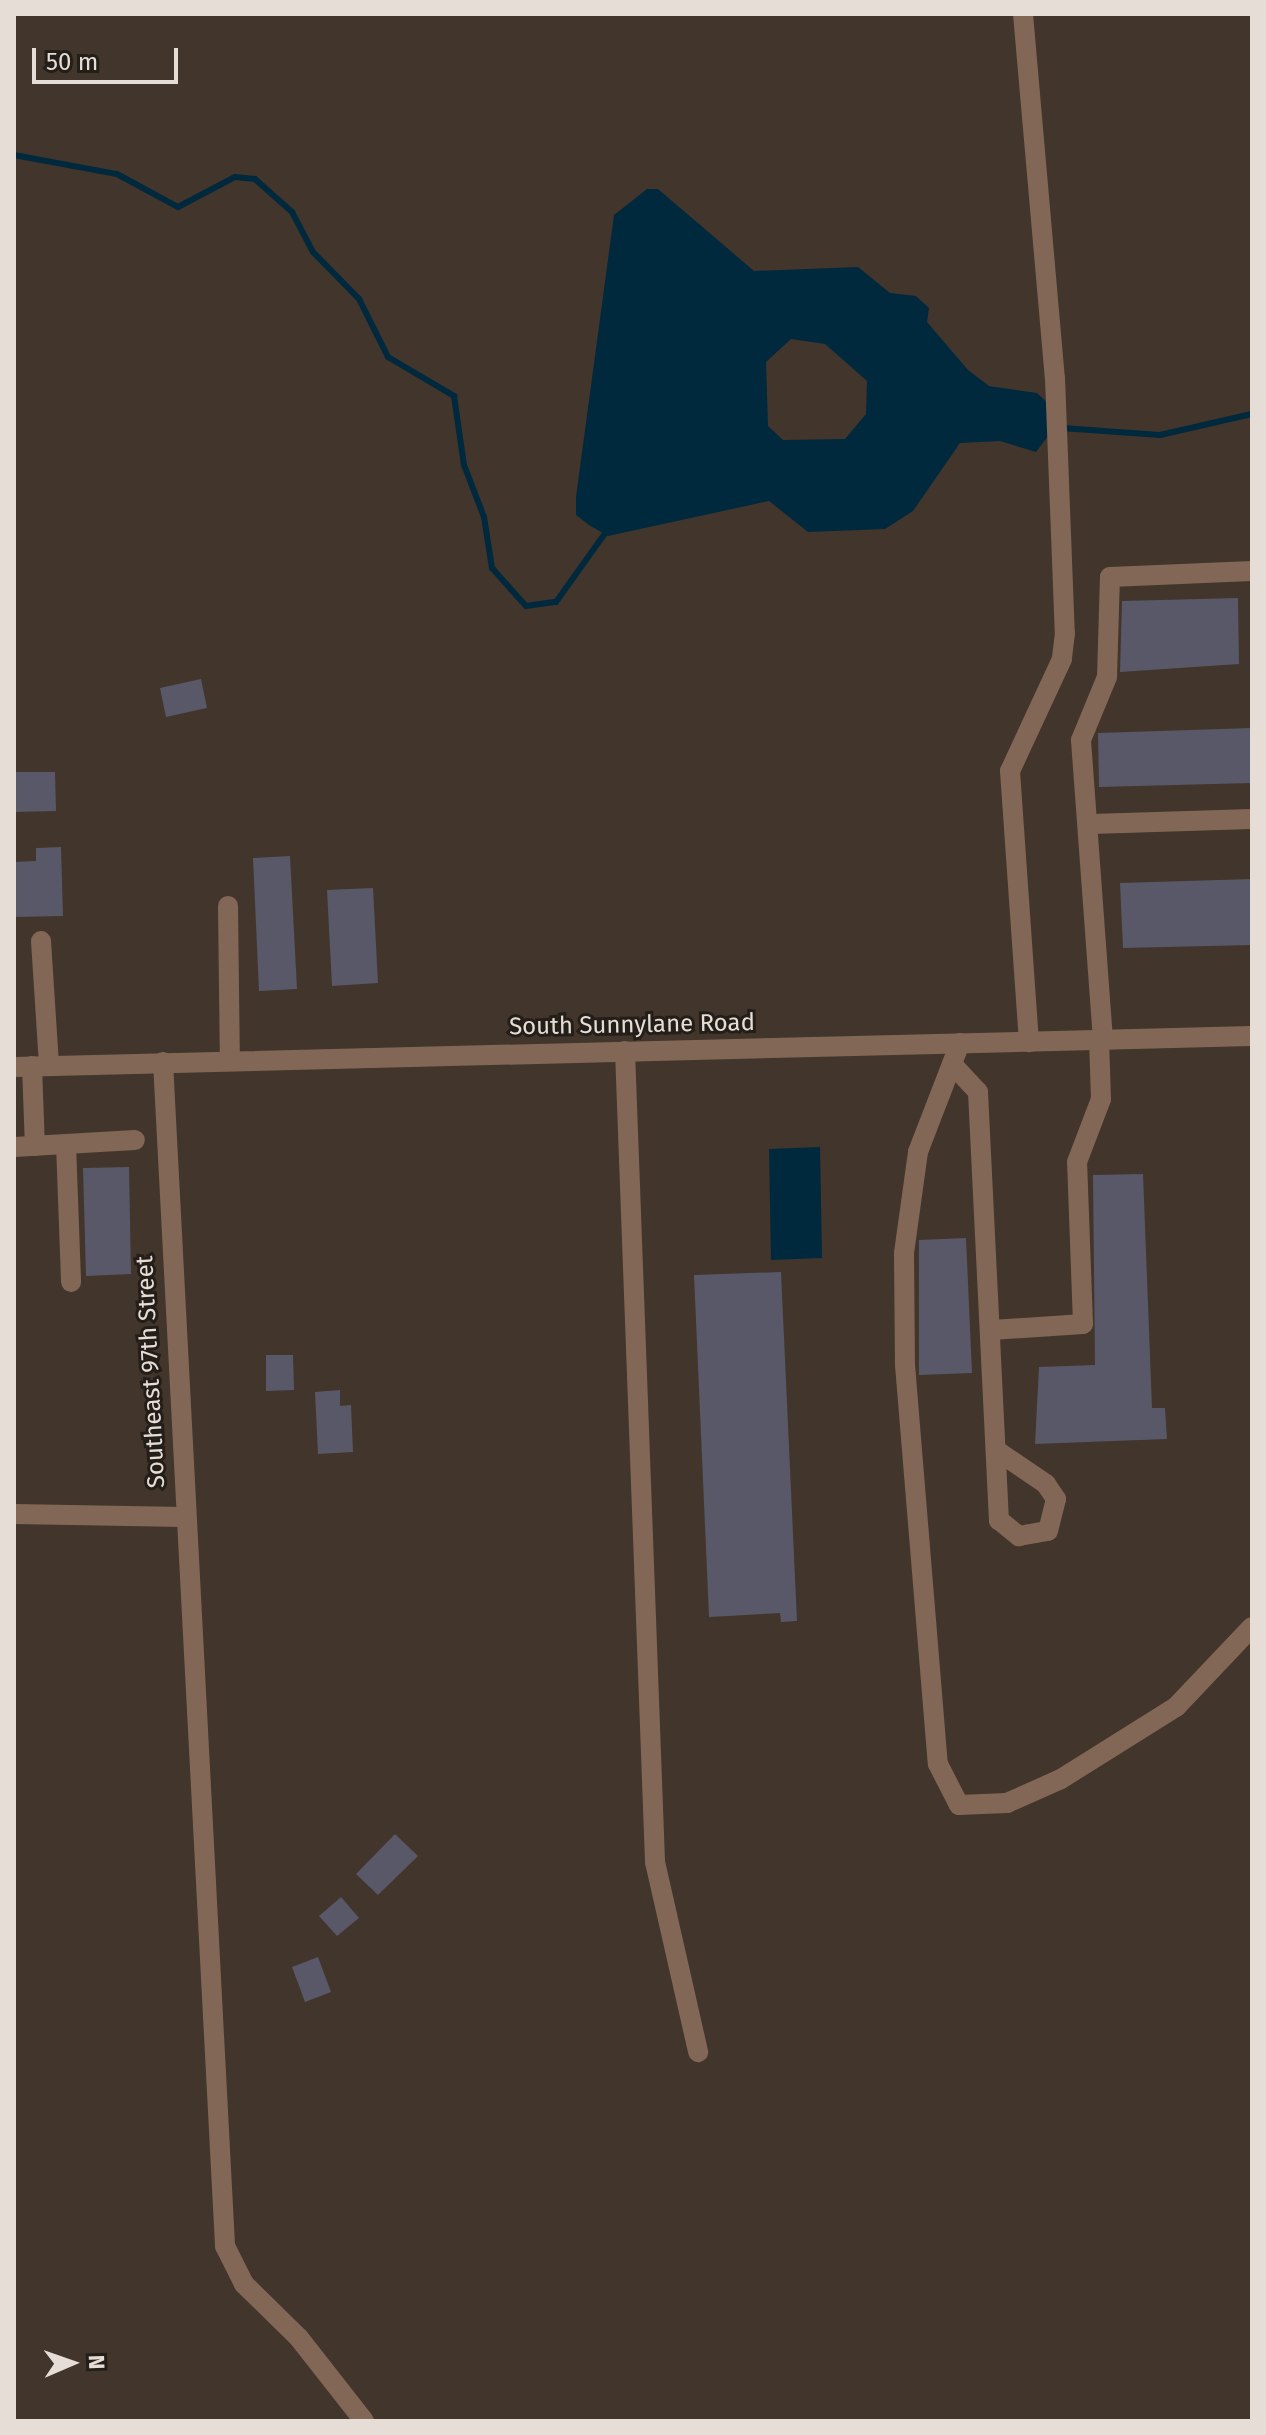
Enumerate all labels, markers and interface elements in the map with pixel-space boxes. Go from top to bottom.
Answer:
scale bar [36,32,182,82]
text: 50 m [46,48,98,76]
street label: South Sunnylane Road [509,1008,755,1042]
street label: Southeast 97th Street [131,1255,171,1489]
north arrow [32,2323,112,2403]
text: N [83,2354,110,2370]

